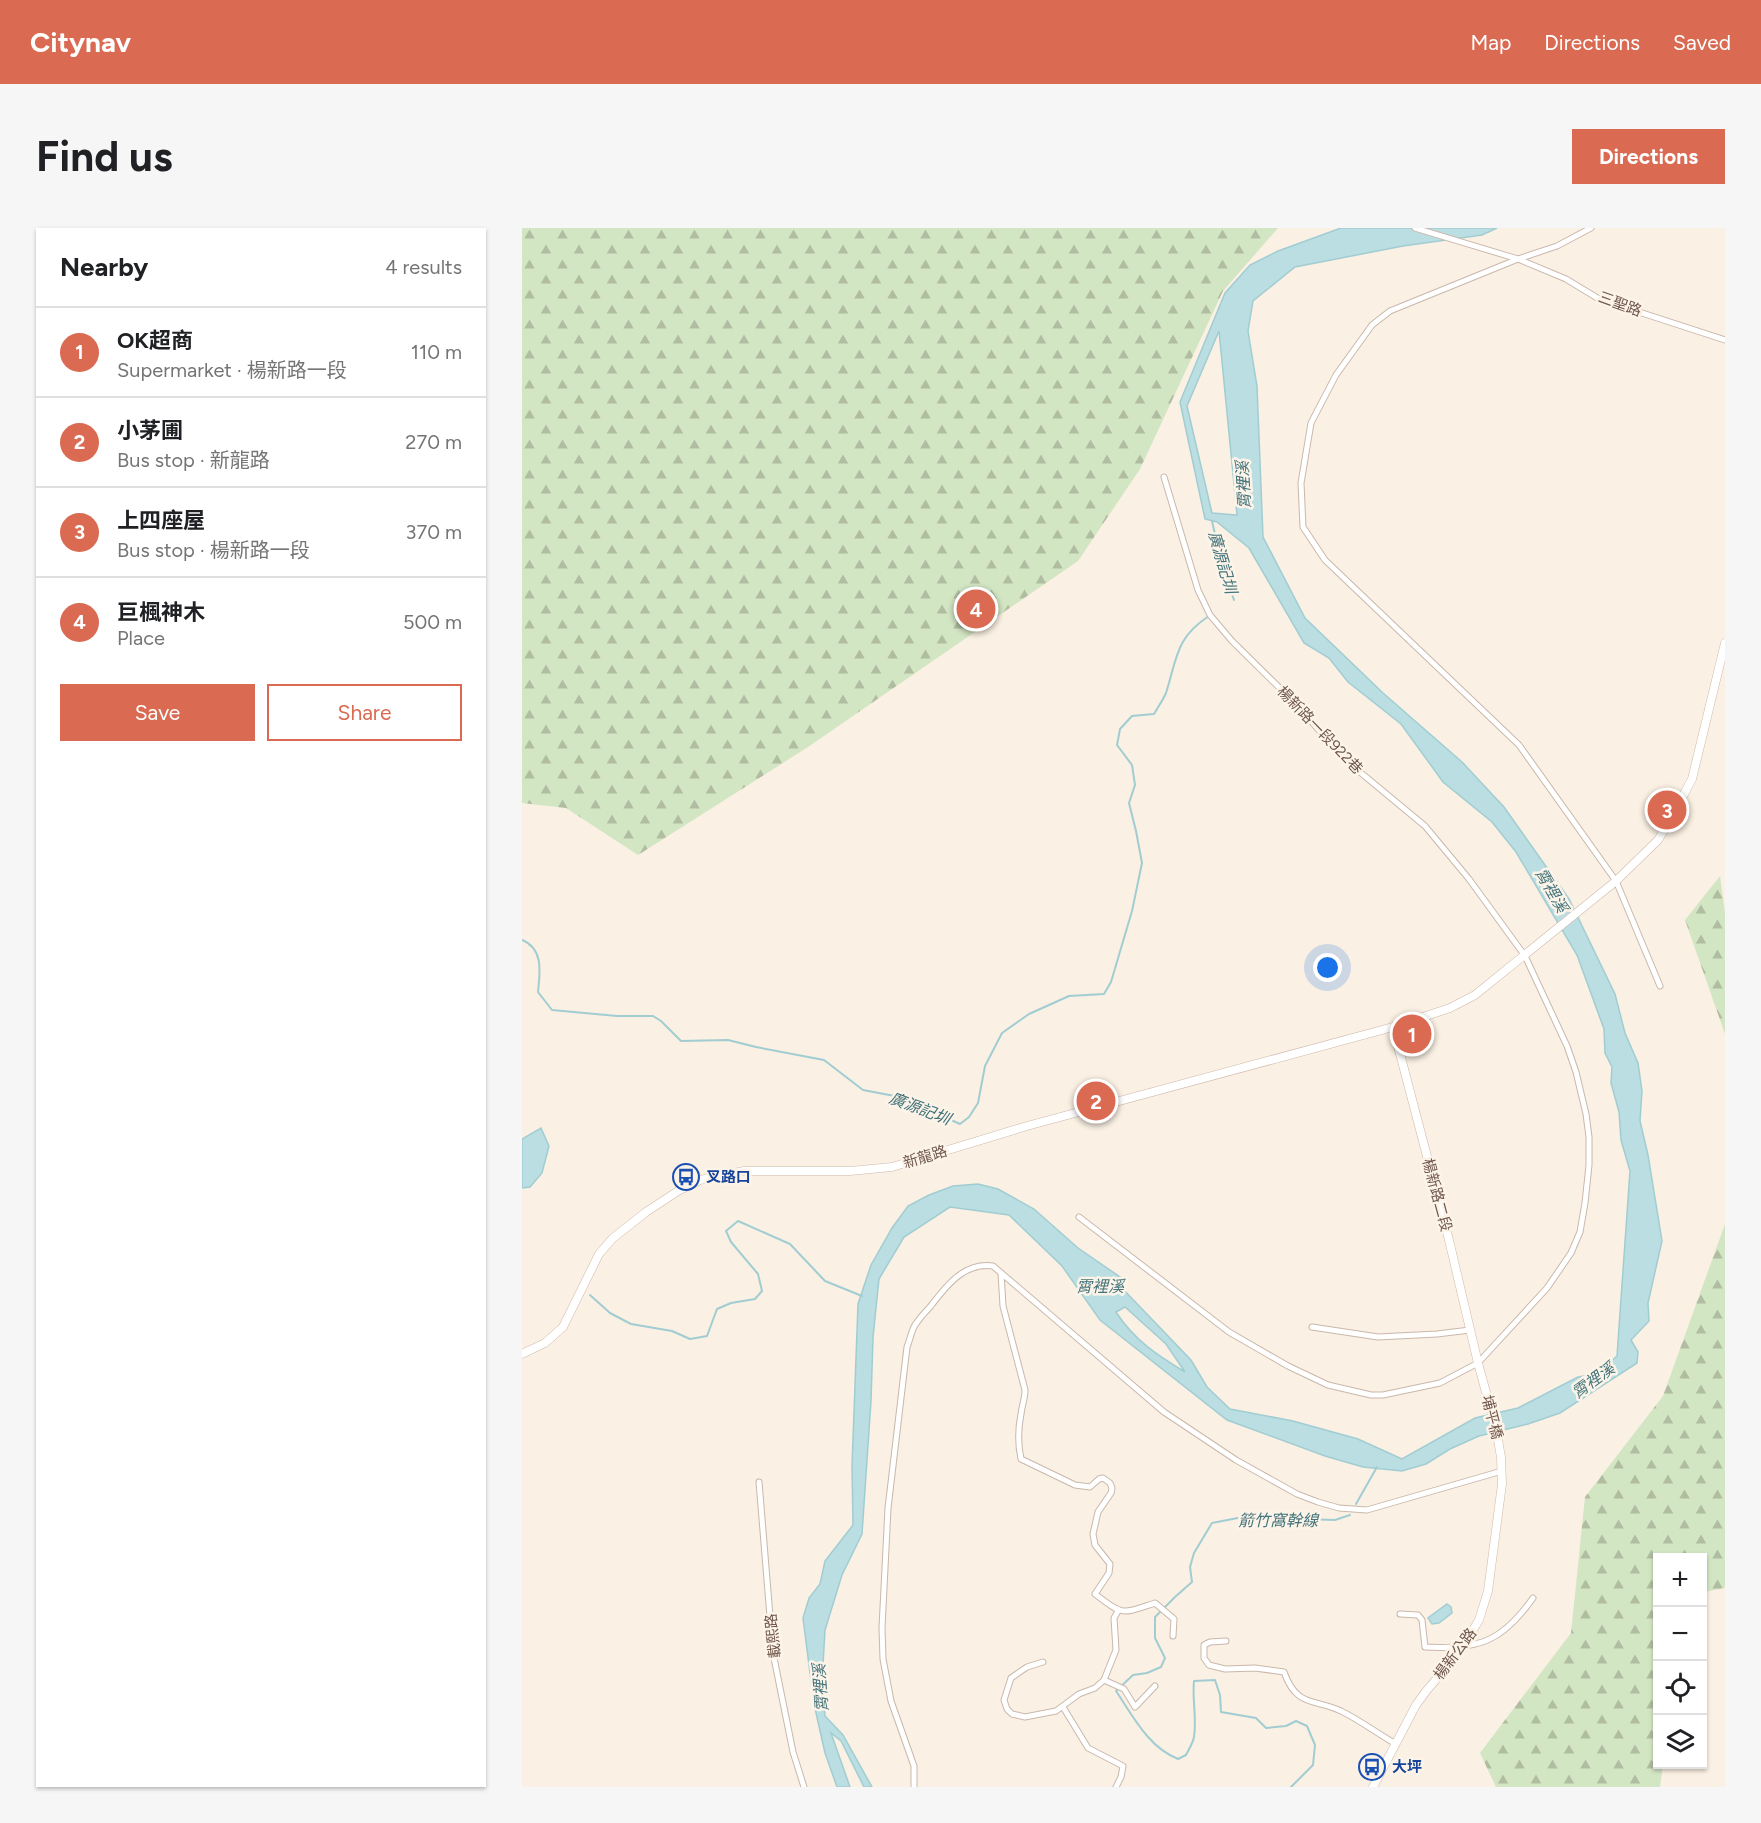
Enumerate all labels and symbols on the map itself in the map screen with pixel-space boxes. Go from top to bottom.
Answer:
street label: 三聖路 [1596,288,1644,320]
water label: 霄裡溪 [1233,459,1254,509]
water label: 廣源記圳 [1205,529,1241,597]
pin: 4 [956,586,996,632]
street label: 楊新路一段922巷 [1273,682,1367,778]
pin: 3 [1648,788,1686,832]
water label: 霄裡溪 [1531,865,1573,918]
your location [1313,953,1342,982]
pin: 1 [1392,1012,1432,1056]
pin: 2 [1076,1078,1116,1124]
water label: 廣源記圳 [887,1088,955,1130]
street label: 新龍路 [901,1142,949,1172]
street label: 楊新路二段 [1419,1156,1455,1234]
bus stop icon: 叉路口 [671,1162,701,1192]
place label: 叉路口 [706,1168,751,1186]
water label: 霄裡溪 [1076,1277,1126,1296]
water label: 霄裡溪 [1568,1357,1620,1402]
street label: 埔平橋 [1478,1393,1506,1441]
water label: 箭竹窩幹線 [1238,1511,1320,1530]
street label: 載熙路 [762,1613,784,1659]
street label: 楊新公路 [1430,1625,1480,1683]
water label: 霄裡溪 [809,1661,832,1713]
bus stop icon: 大坪 [1357,1752,1387,1782]
place label: 大坪 [1392,1758,1422,1776]

